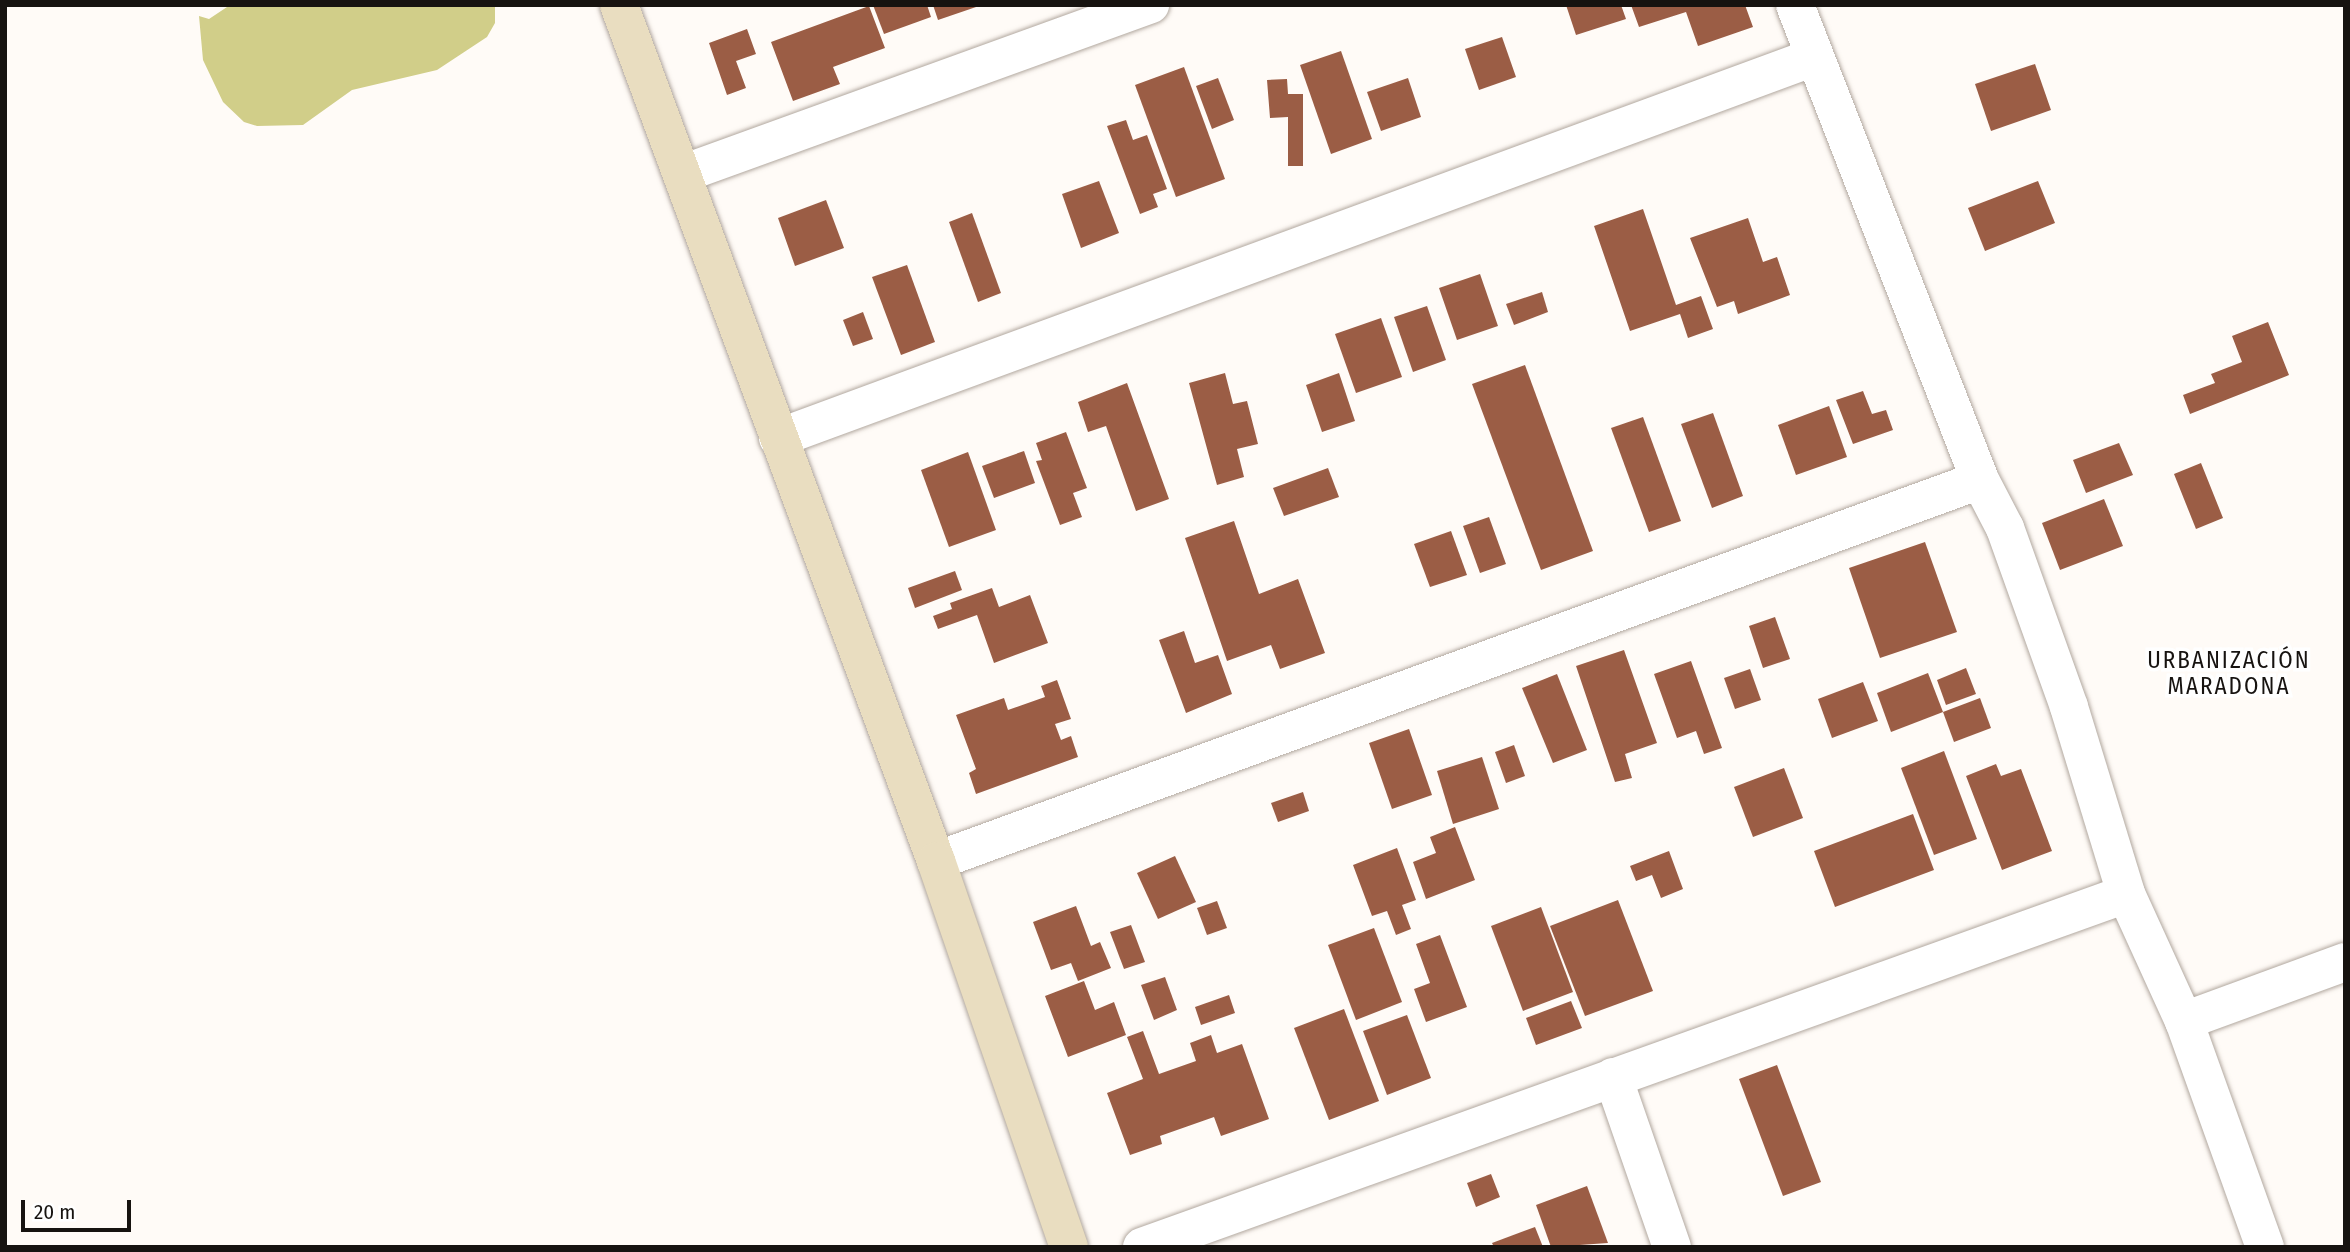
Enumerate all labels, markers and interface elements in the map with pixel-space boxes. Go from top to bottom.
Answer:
district label: URBANIZACIÓN MARADONA [2149,646,2309,700]
scale bar [24,1186,135,1230]
text: 20 m [34,1199,75,1225]

